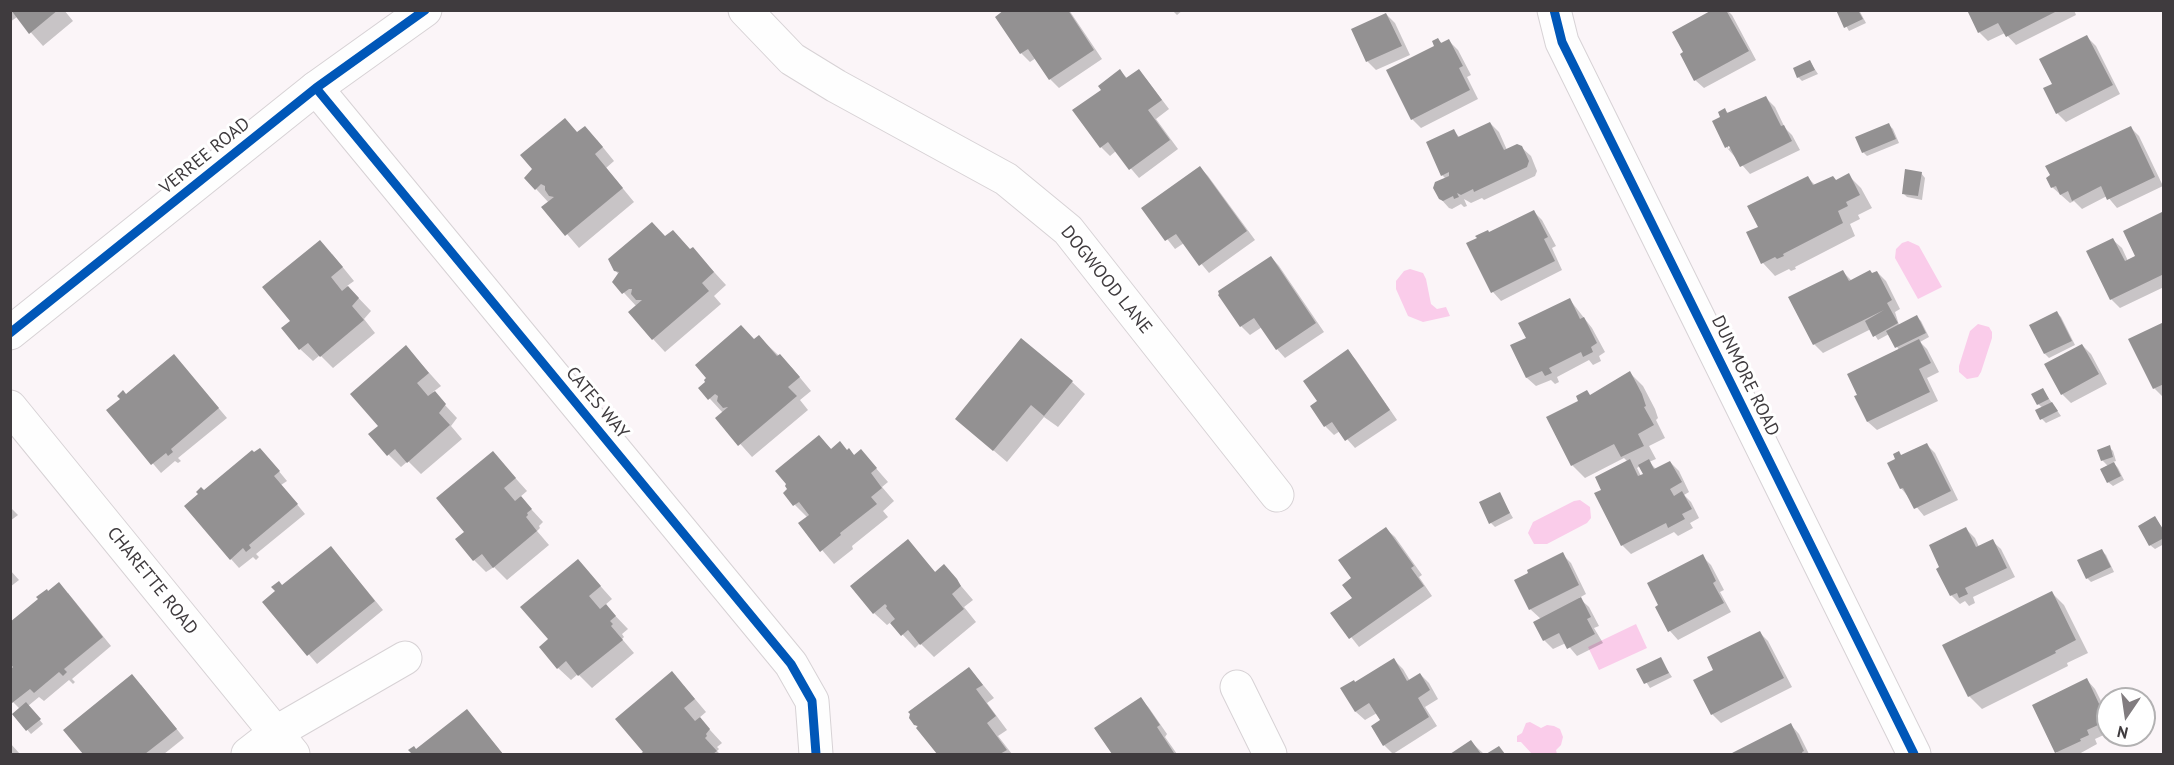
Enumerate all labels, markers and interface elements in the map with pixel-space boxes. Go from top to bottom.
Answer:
street label: VERREE ROAD [156,113,254,199]
street label: DOGWOOD LANE [1056,222,1156,338]
street label: DUNMORE ROAD [1706,312,1784,440]
street label: CATES WAY [561,363,633,443]
street label: CHARETTE ROAD [102,523,202,639]
north arrow [2096,687,2156,747]
text: N [2115,722,2130,744]

